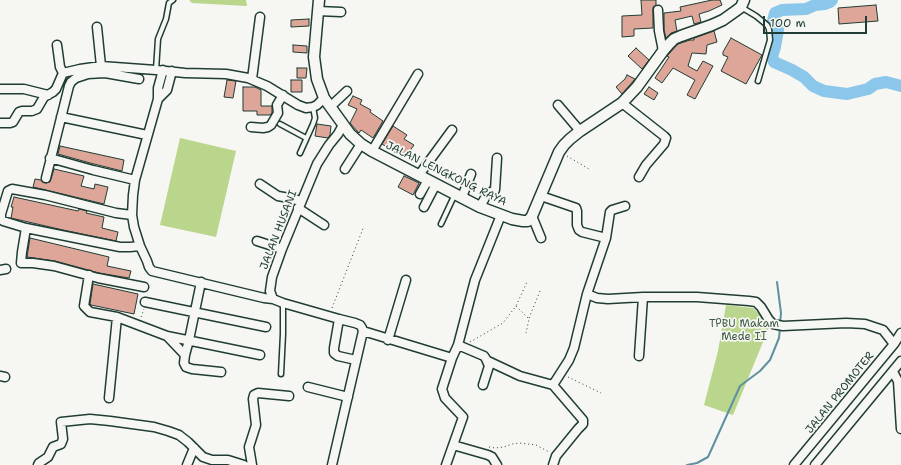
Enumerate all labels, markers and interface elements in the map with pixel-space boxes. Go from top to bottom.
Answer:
scale bar [765,8,869,34]
text: 100 m [770,15,806,31]
street label: JALAN LENGKONG RAYA [383,139,509,209]
street label: JALAN HUSANI [258,188,300,272]
park label: TPBU Makam Mede II [709,317,779,343]
street label: JALAN PROMOTER [803,350,877,436]

